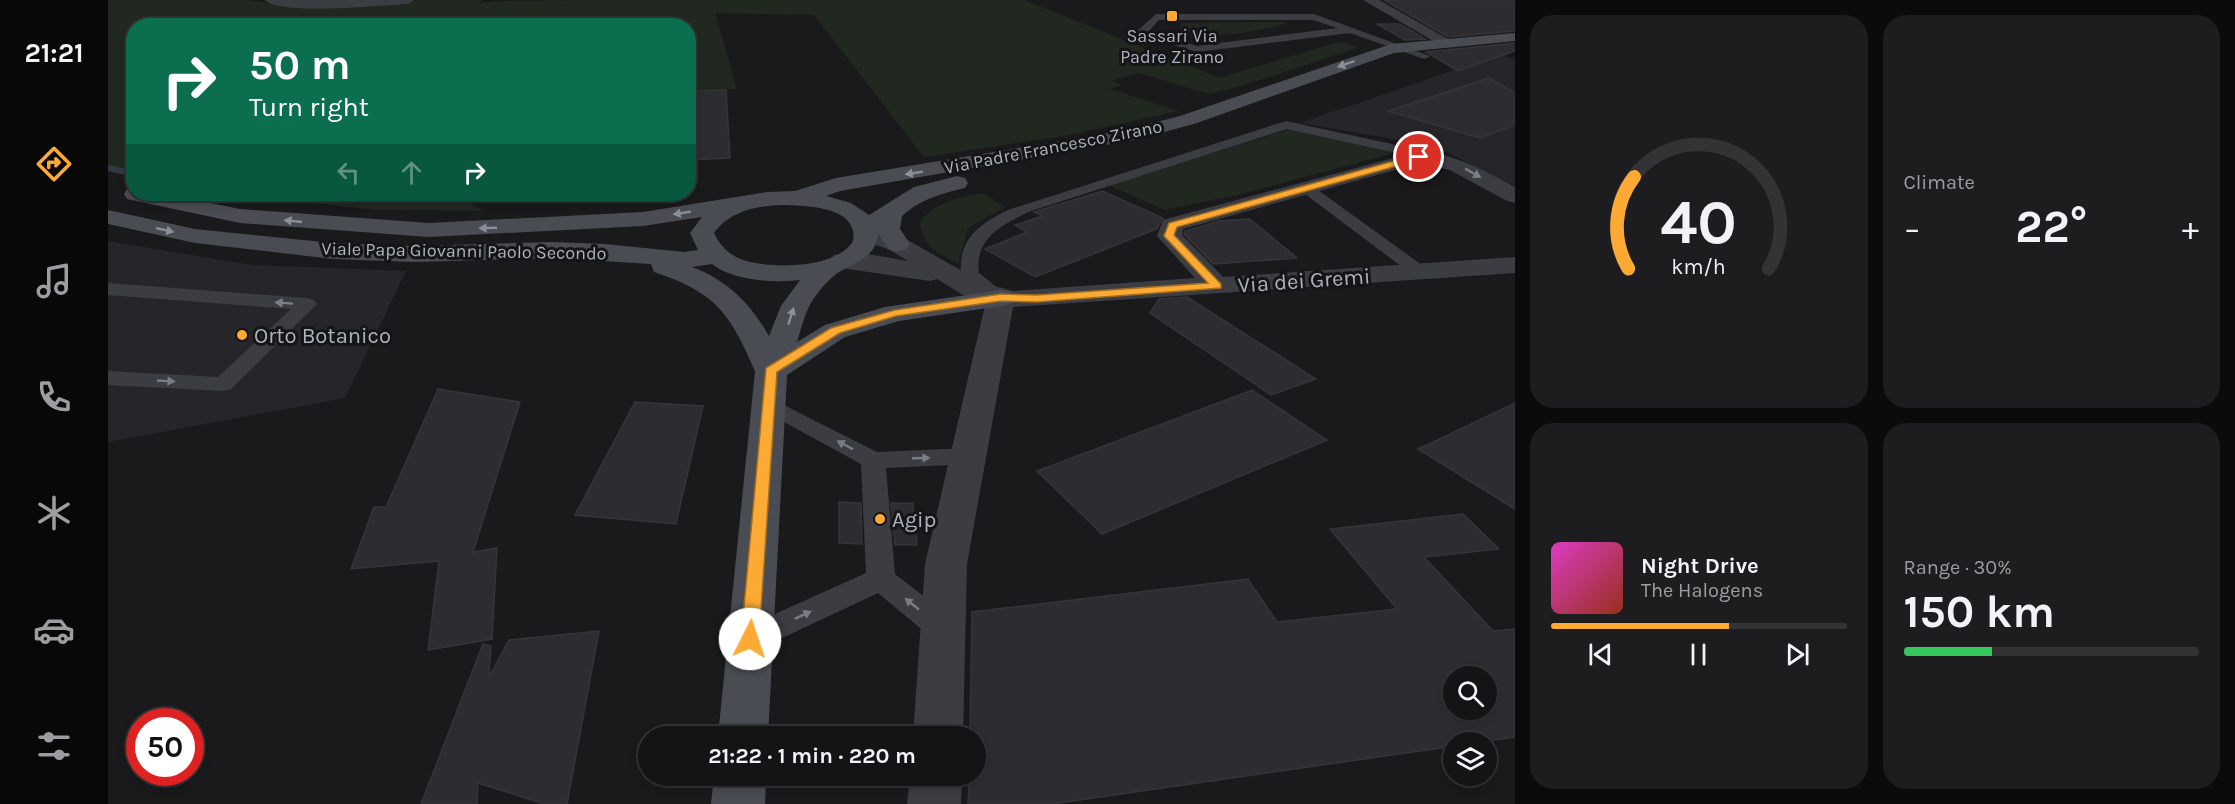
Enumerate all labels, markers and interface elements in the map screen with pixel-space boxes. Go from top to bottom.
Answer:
marker: Sassari Via Padre Zirano [1165,9,1179,23]
place label: Sassari Via Padre Zirano [1120,25,1224,68]
text: 21:21 [24,37,84,69]
text: 50 m [249,40,351,90]
icon: right [150,42,228,120]
one-way arrow [1337,60,1355,70]
text: Turn right [249,91,369,123]
street label: Via Padre Francesco Zirano [942,115,1164,179]
pin [1393,131,1444,182]
icon: arrive [1402,140,1435,173]
icon: directions [33,143,75,185]
icon: left [332,156,365,189]
icon: ahead [395,156,428,189]
icon: right [458,156,491,189]
one-way arrow [904,168,923,177]
one-way arrow [1465,168,1482,178]
text: Climate [1904,171,1975,194]
text: 40 [1660,186,1737,259]
text: 22° [2015,201,2087,253]
one-way arrow [672,208,691,217]
text: − [1904,209,1921,247]
text: + [2182,209,2199,247]
one-way arrow [284,216,303,226]
one-way arrow [478,223,497,233]
one-way arrow [156,225,174,235]
street label: Viale Papa Giovanni Paolo Secondo [321,238,607,264]
text: km/h [1672,254,1726,279]
icon: music [33,260,75,302]
street label: Via dei Gremi [1237,263,1371,299]
one-way arrow [274,298,293,307]
one-way arrow [787,307,797,325]
place label: Orto Botanico [254,323,391,349]
marker: Orto Botanico [235,328,249,342]
icon: phone [33,376,75,418]
one-way arrow [157,376,176,385]
one-way arrow [837,440,854,450]
one-way arrow [911,454,930,463]
icon: climate [33,492,75,534]
place label: Agip [892,507,936,533]
marker: Agip [873,512,887,526]
text: Night Drive [1641,553,1759,579]
text: Range · 30% [1904,556,2012,579]
text: The Halogens [1641,579,1763,602]
text: 150 km [1904,586,2055,638]
one-way arrow [905,598,920,611]
position arrow [718,607,782,671]
icon: car [33,609,75,651]
one-way arrow [795,610,812,619]
icon: previous [1584,638,1617,671]
icon: pause [1682,638,1715,671]
icon: next [1781,638,1814,671]
map controls [1443,666,1497,786]
button: search [1443,666,1497,720]
speed limit sign: 50 [126,708,204,786]
icon: filters [33,725,75,767]
button: layers [1443,732,1497,786]
text: 21:22 · 1 min · 220 m [708,743,916,769]

